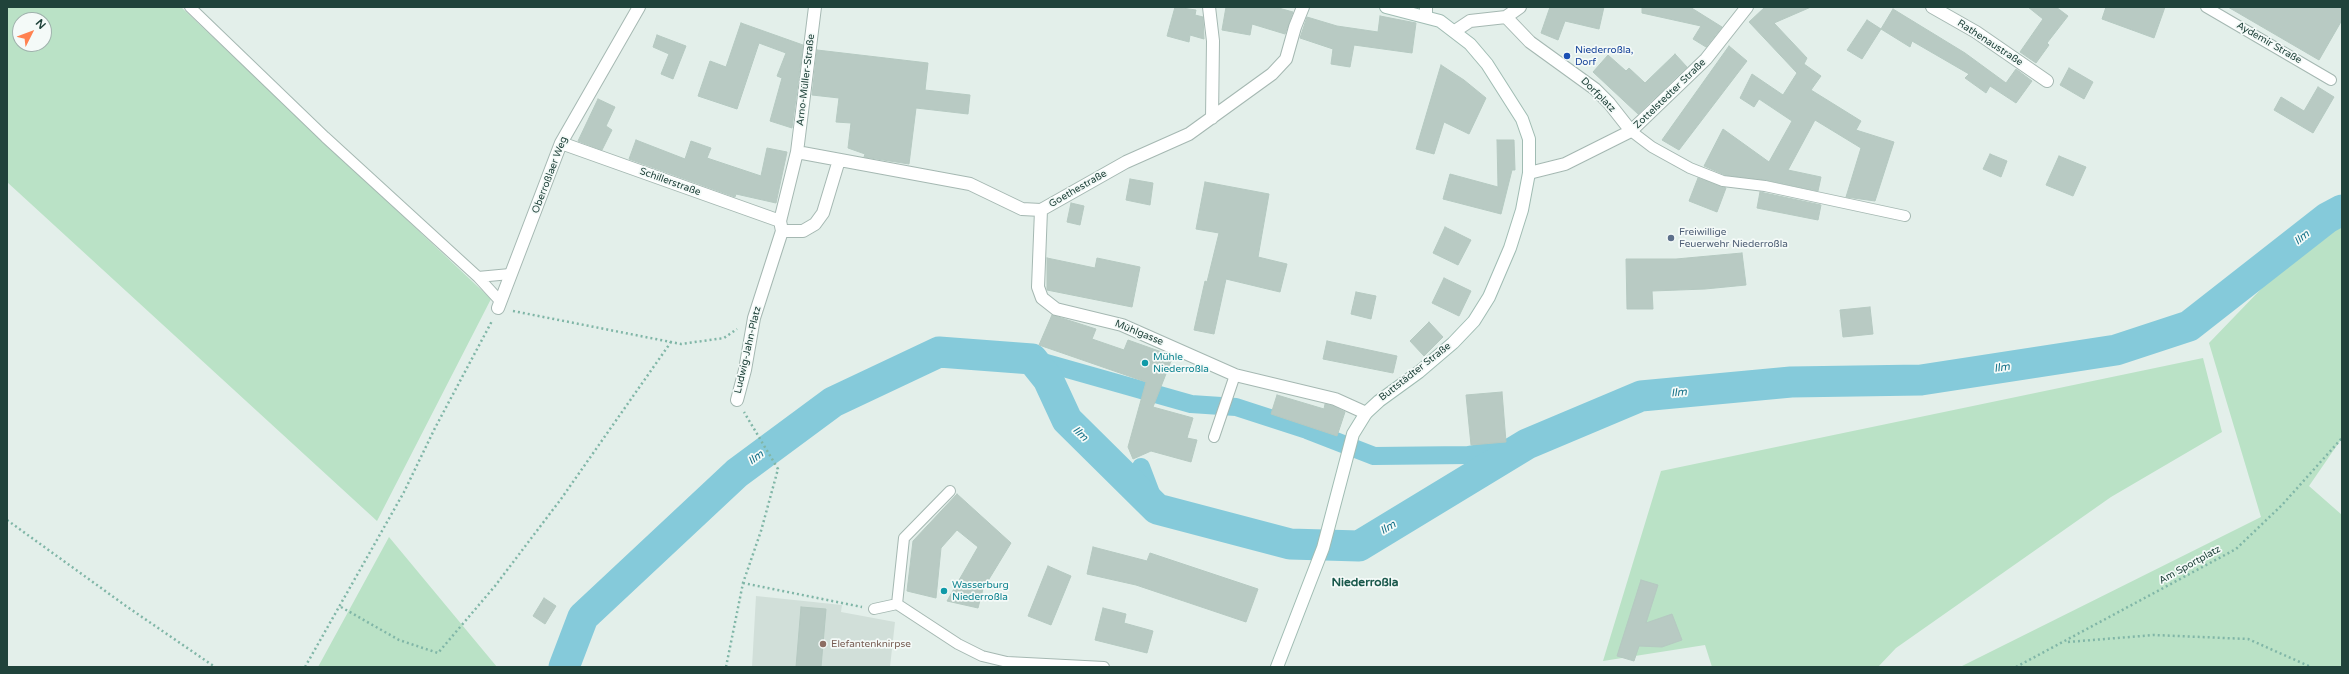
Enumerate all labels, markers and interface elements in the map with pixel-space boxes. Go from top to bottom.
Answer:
north arrow [12,12,52,52]
text: N [33,17,48,32]
street label: Rathenaustraße [1955,17,2025,69]
street label: Aydemir Straße [2234,19,2304,67]
street label: Arno-Müller-Straße [794,33,818,127]
place label: Niederroßla, Dorf [1575,44,1633,68]
marker: Niederroßla, Dorf [1562,51,1572,61]
street label: Zottelstedter Straße [1632,57,1708,131]
street label: Dorfplatz [1578,75,1618,115]
street label: Oberroßlaer Weg [530,135,570,215]
street label: Schillerstraße [638,165,702,199]
street label: Goethestraße [1047,168,1109,210]
place label: Freiwillige Feuerwehr Niederroßla [1679,226,1788,250]
water label: Ilm [2292,228,2312,248]
marker: Freiwillige Feuerwehr Niederroßla [1666,233,1676,243]
street label: Ludwig-Jahn-Platz [732,305,764,395]
street label: Mühlgasse [1113,318,1165,348]
street label: Buttstädter Straße [1377,340,1453,404]
place label: Mühle Niederroßla [1153,351,1209,374]
marker: Mühle Niederroßla [1140,358,1150,368]
water label: Ilm [1993,360,2011,376]
water label: Ilm [1671,386,1687,400]
water label: Ilm [1070,424,1090,444]
water label: Ilm [746,448,766,468]
water label: Ilm [1378,518,1398,538]
street label: Am Sportplatz [2157,543,2223,587]
district label: Niederroßla [1332,576,1398,590]
place label: Wasserburg Niederroßla [952,579,1009,602]
marker: Wasserburg Niederroßla [939,586,949,596]
place label: Elefantenknirpse [831,638,911,650]
marker: Elefantenknirpse [818,639,828,649]

